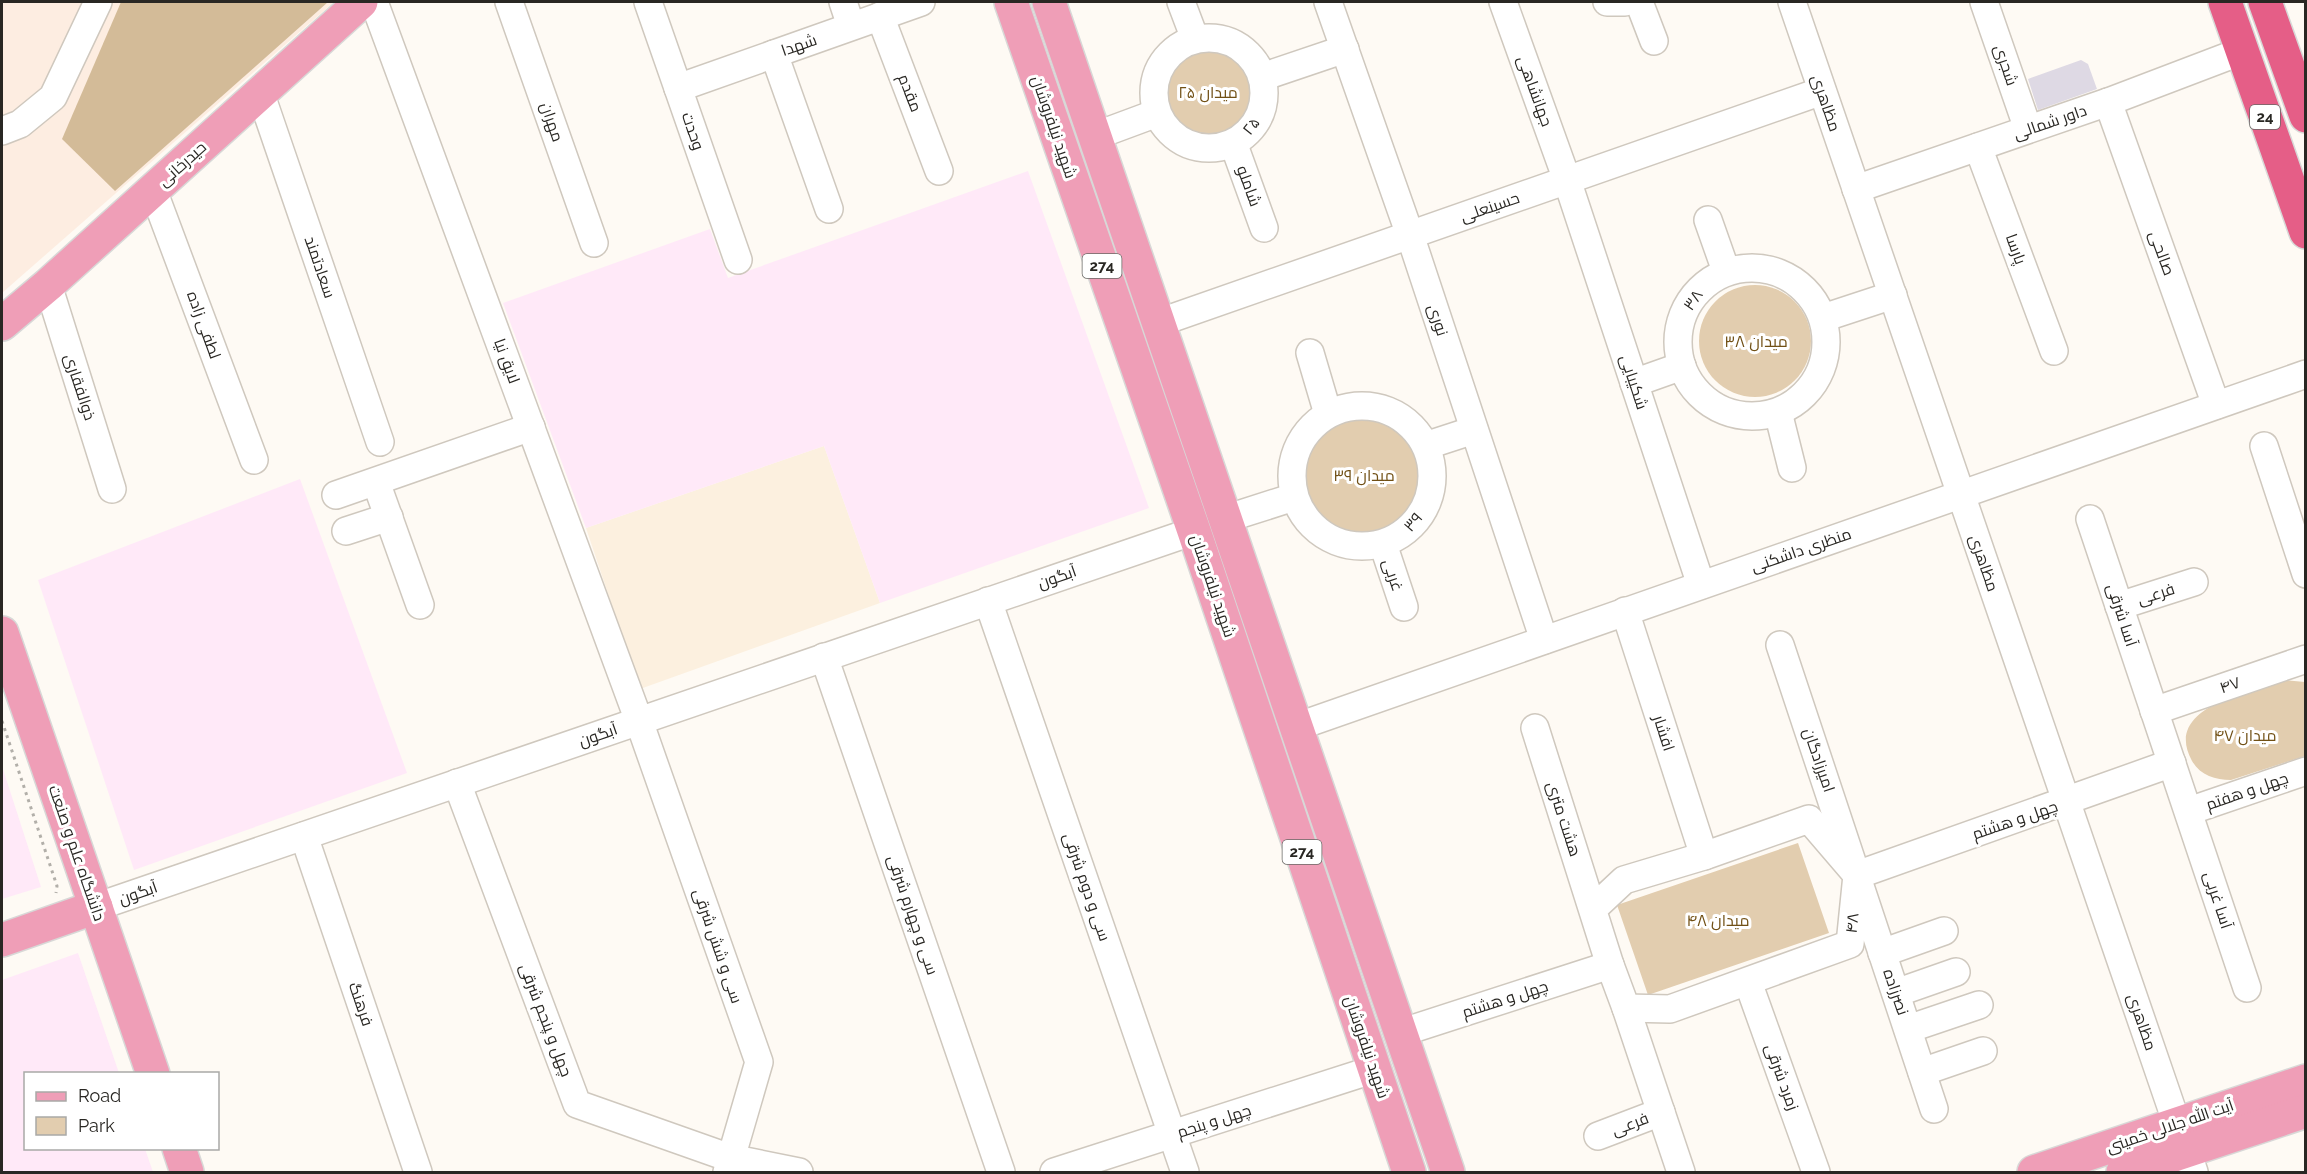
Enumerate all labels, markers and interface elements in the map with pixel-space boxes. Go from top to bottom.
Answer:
street label: شهدا [779,30,820,61]
street label: شجری [1989,42,2022,88]
street label: جهانشاهی [1513,53,1557,129]
street label: مقدم [892,71,926,115]
street label: مظاهری [1806,72,1845,134]
street label: شهید نیلفروشان [1027,73,1080,181]
park label: میدان ۲۵ [1178,83,1238,103]
street label: مهران [535,100,568,145]
street label: داور شمالی [2011,101,2090,144]
road number: 24 [2250,105,2280,129]
street label: وحدت [678,110,708,152]
street label: ۲۵ [1238,113,1264,139]
street label: حیدرخانی [154,137,211,191]
street label: شاملو [1233,163,1265,209]
street label: حسینعلی [1458,188,1522,227]
street label: صالحی [2144,228,2179,278]
street label: پارسا [2000,231,2031,268]
street label: سعادتمند [301,234,339,300]
road number: 274 [1082,254,1122,278]
street label: ۳۸ [1679,286,1707,314]
street label: لطفی زاده [182,289,225,362]
street label: نوری [1423,302,1452,338]
park label: میدان ۳۸ [1724,332,1788,352]
street label: لایق نیا [489,336,524,387]
street label: ذوالفقاری [59,351,100,423]
street label: شکیبایی [1615,352,1652,412]
park label: میدان ۳۹ [1333,466,1395,486]
street label: ۳۹ [1400,509,1426,535]
street label: منظری داشکنی [1748,524,1854,577]
street label: شهید نیلفروشان [1186,532,1239,640]
street label: مظاهری [1964,532,2003,594]
street label: غربی [1378,556,1407,594]
street label: آبگون [1035,561,1080,593]
street label: فرعی [2135,579,2177,610]
street label: آسا شرقی [2102,581,2141,650]
street label: ۴۷ [2217,673,2243,697]
street label: افشار [1649,712,1679,753]
street label: آبگون [576,719,621,751]
street label: امیرزادگان [1798,725,1839,795]
park label: میدان ۴۷ [2213,726,2277,746]
street label: چهل و هفتم [2203,768,2291,816]
street label: هشت متری [1542,779,1585,859]
street label: دانشگاه علم و صنعت [43,783,109,924]
street label: چهل و هشتم [1970,796,2061,845]
street label: سی و دوم شرقی [1058,830,1114,944]
road number: 274 [1282,840,1322,864]
street label: سی و چهارم شرقی [882,853,942,978]
street label: آسا غربی [2199,869,2236,932]
street label: آبگون [116,877,161,909]
street label: سی و شش شرقی [689,886,747,1006]
park label: میدان ۴۸ [1686,911,1750,931]
street label: ۴۸ [1841,912,1863,934]
street label: چهل و ‍پنجم شرقی [514,961,576,1080]
street label: نصرزاده [1879,966,1913,1018]
street label: چهل و هشتم [1460,976,1551,1024]
street label: فرهنگ [345,980,377,1028]
street label: مظاهری [2122,991,2161,1053]
street label: شهید نیلفروشان [1340,993,1393,1101]
street label: زمرد شرقی [1760,1041,1803,1113]
legend [24,1072,219,1150]
text: Road [78,1085,121,1106]
street label: آيت الله جلالى خمينى [2104,1094,2237,1158]
street label: چهل و پنجم [1175,1100,1254,1144]
street label: فرعی [1609,1108,1652,1141]
text: Park [78,1115,115,1136]

